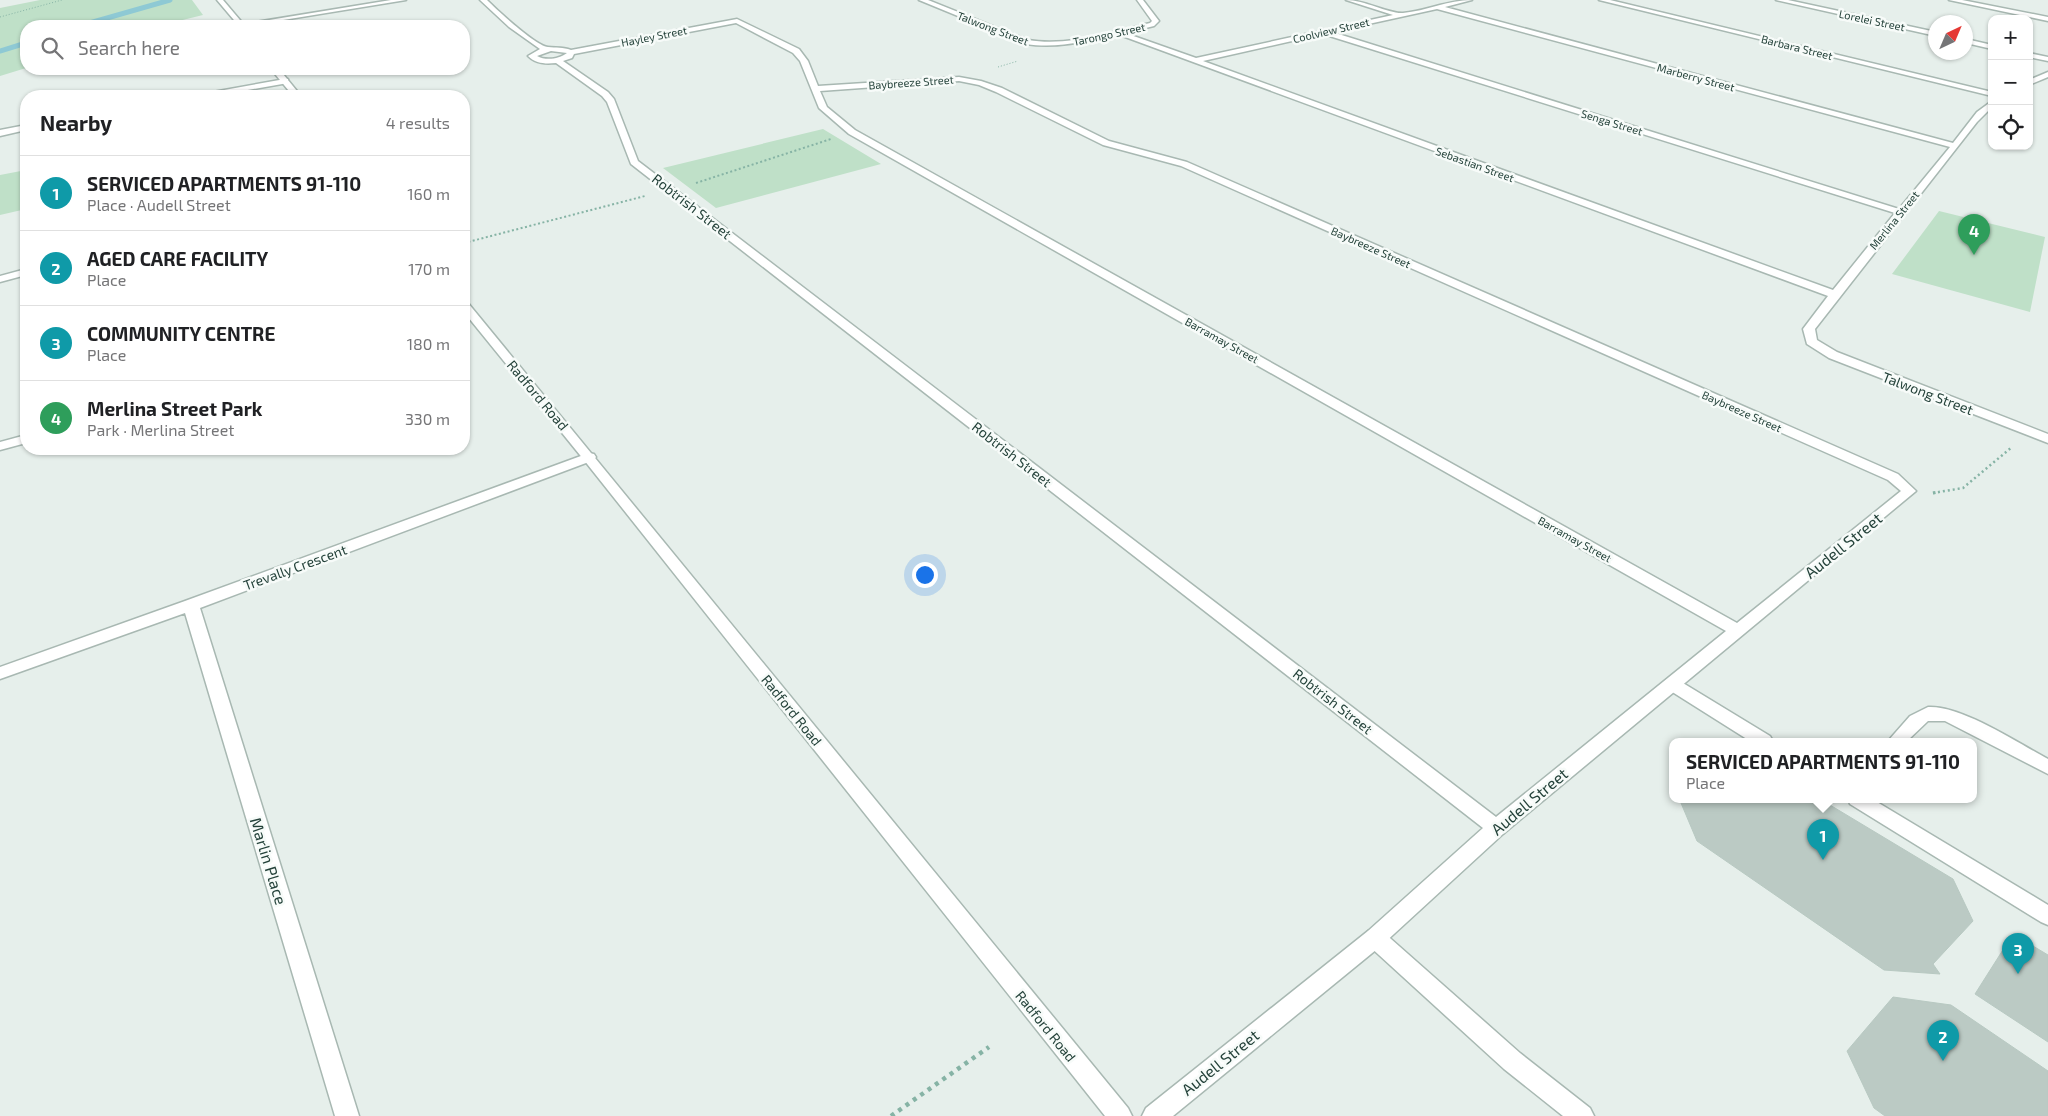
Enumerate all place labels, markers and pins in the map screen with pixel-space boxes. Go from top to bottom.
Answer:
pin: 4 [1958,214,1990,255]
pin: 1 [1807,819,1839,860]
pin: 3 [2002,933,2034,974]
pin: 2 [1927,1020,1959,1061]

